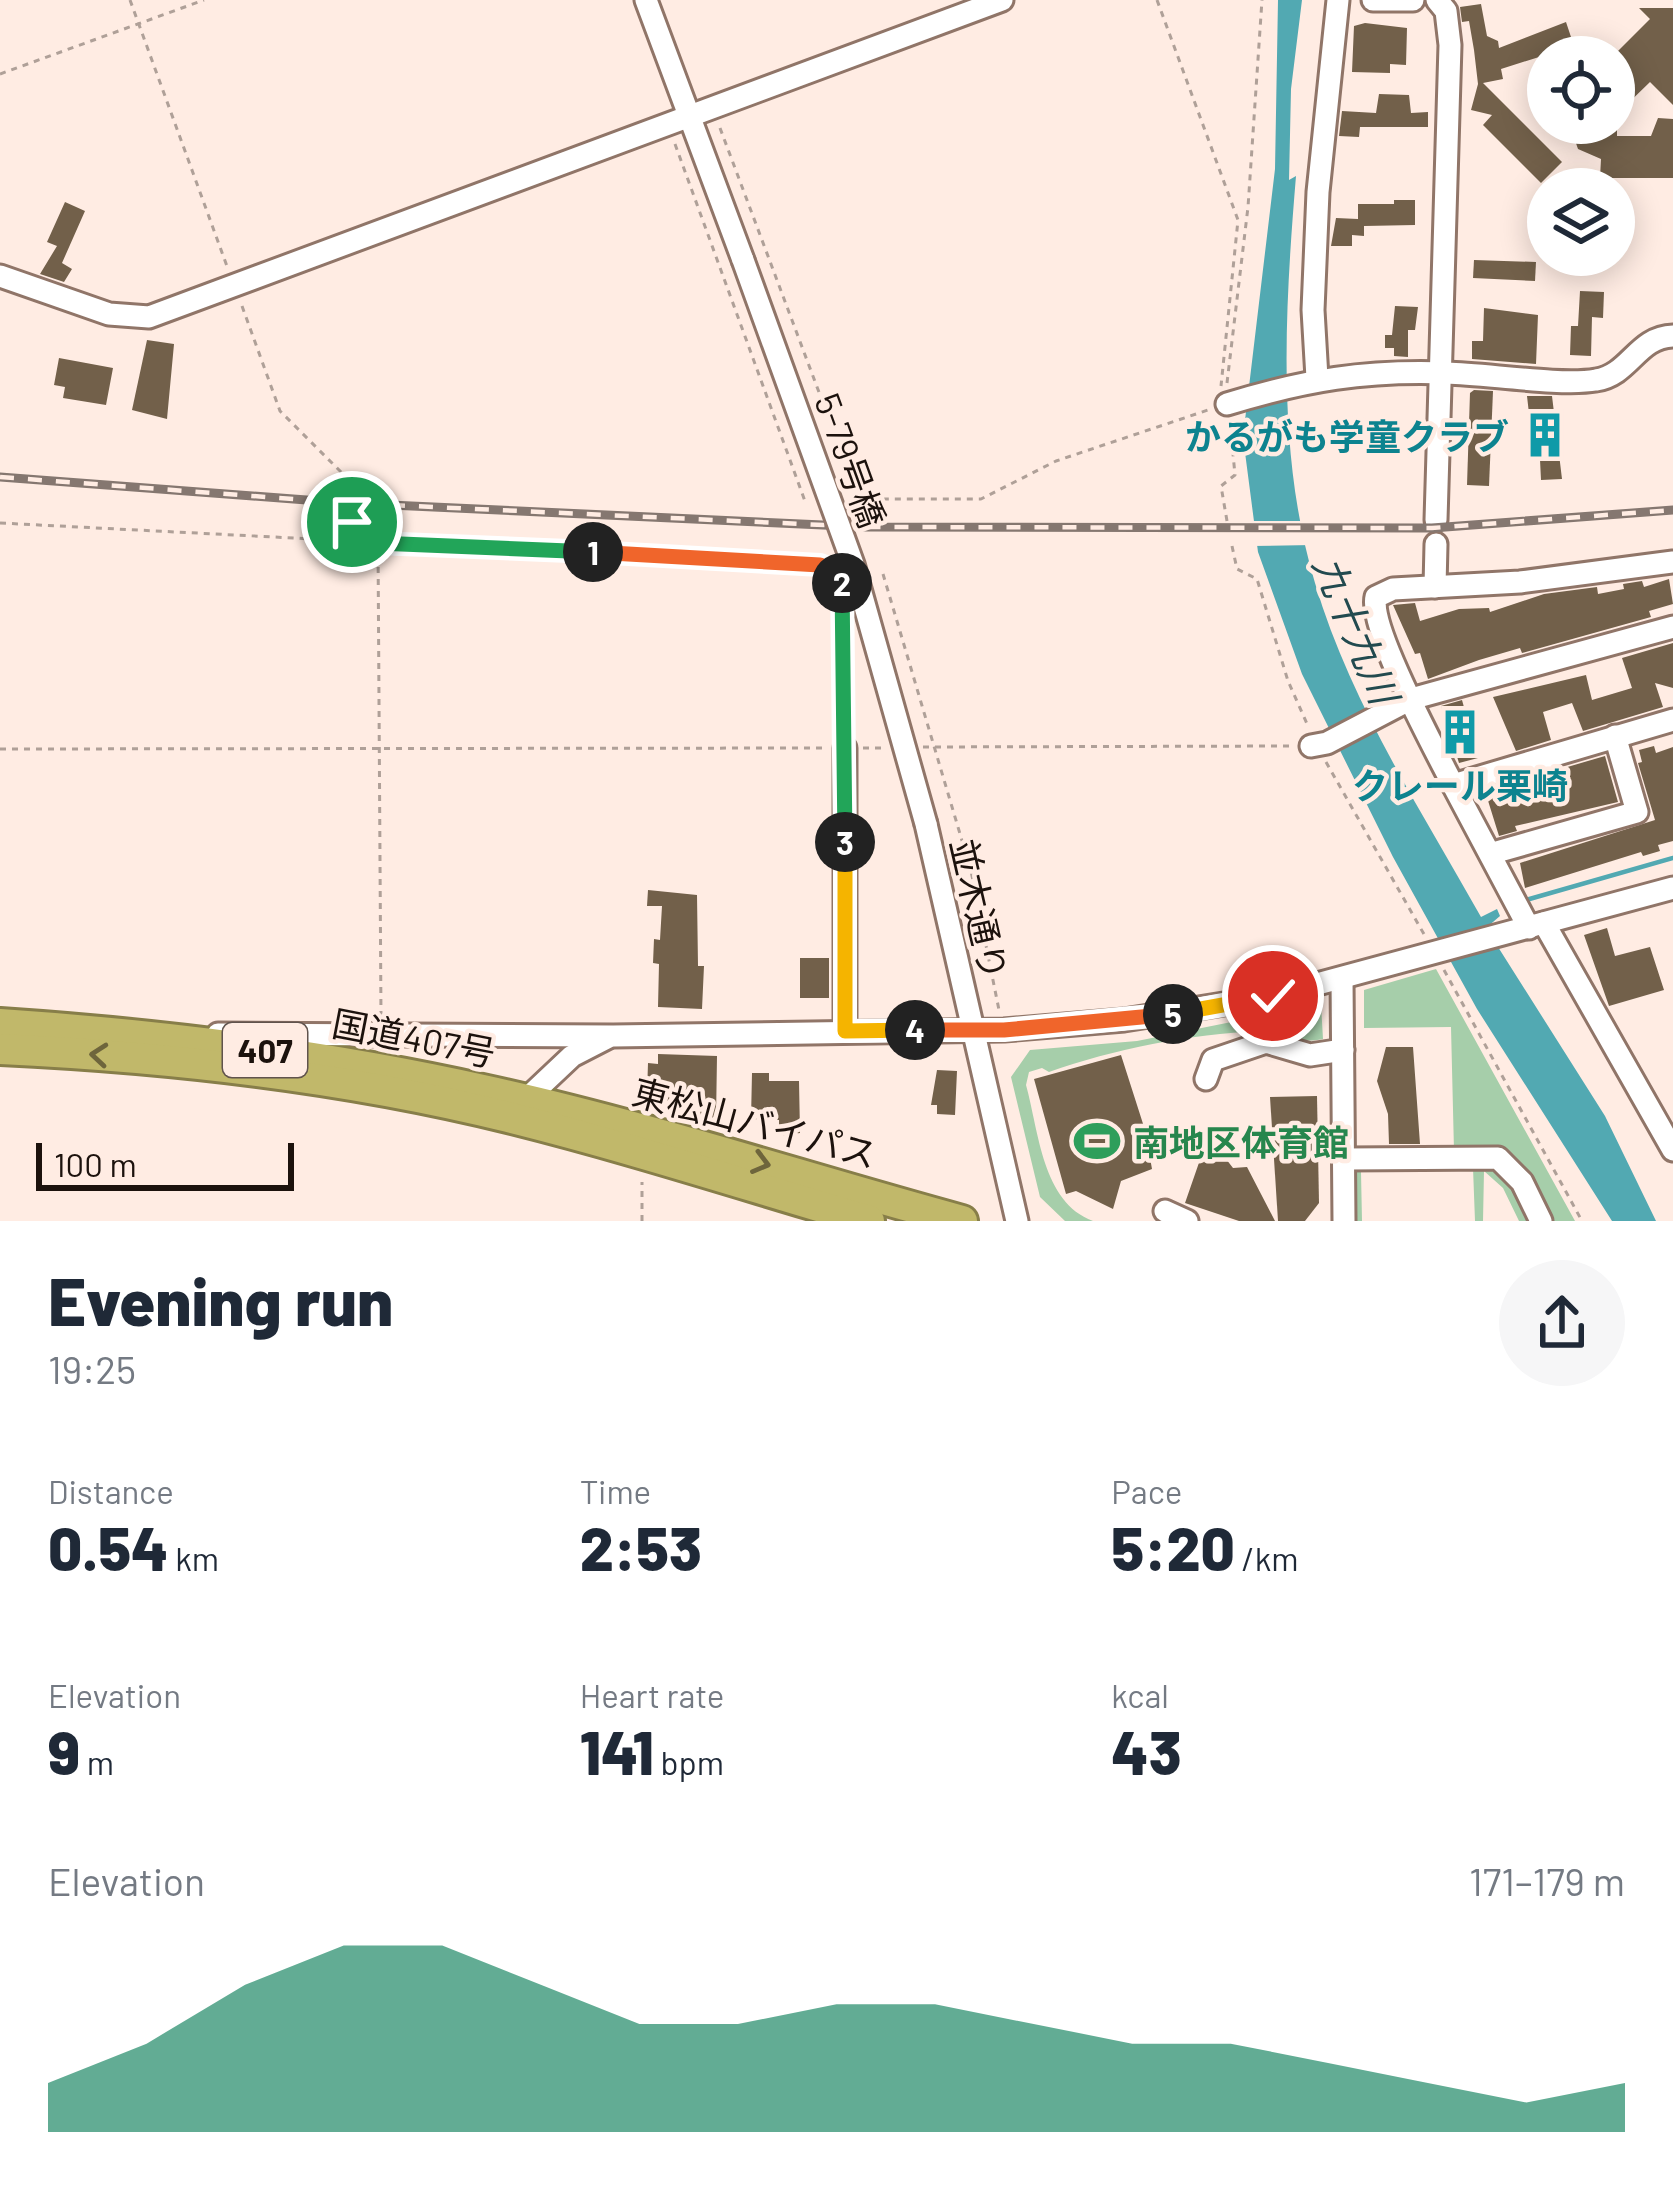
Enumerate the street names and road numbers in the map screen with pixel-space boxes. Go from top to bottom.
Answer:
street label: 5-79号橋 [807,387,895,533]
street label: 並木通り [943,834,1017,984]
street label: 国道407号 [329,1000,499,1074]
road number: 407 [223,1023,307,1077]
street label: 東松山バイパス [628,1069,882,1175]

